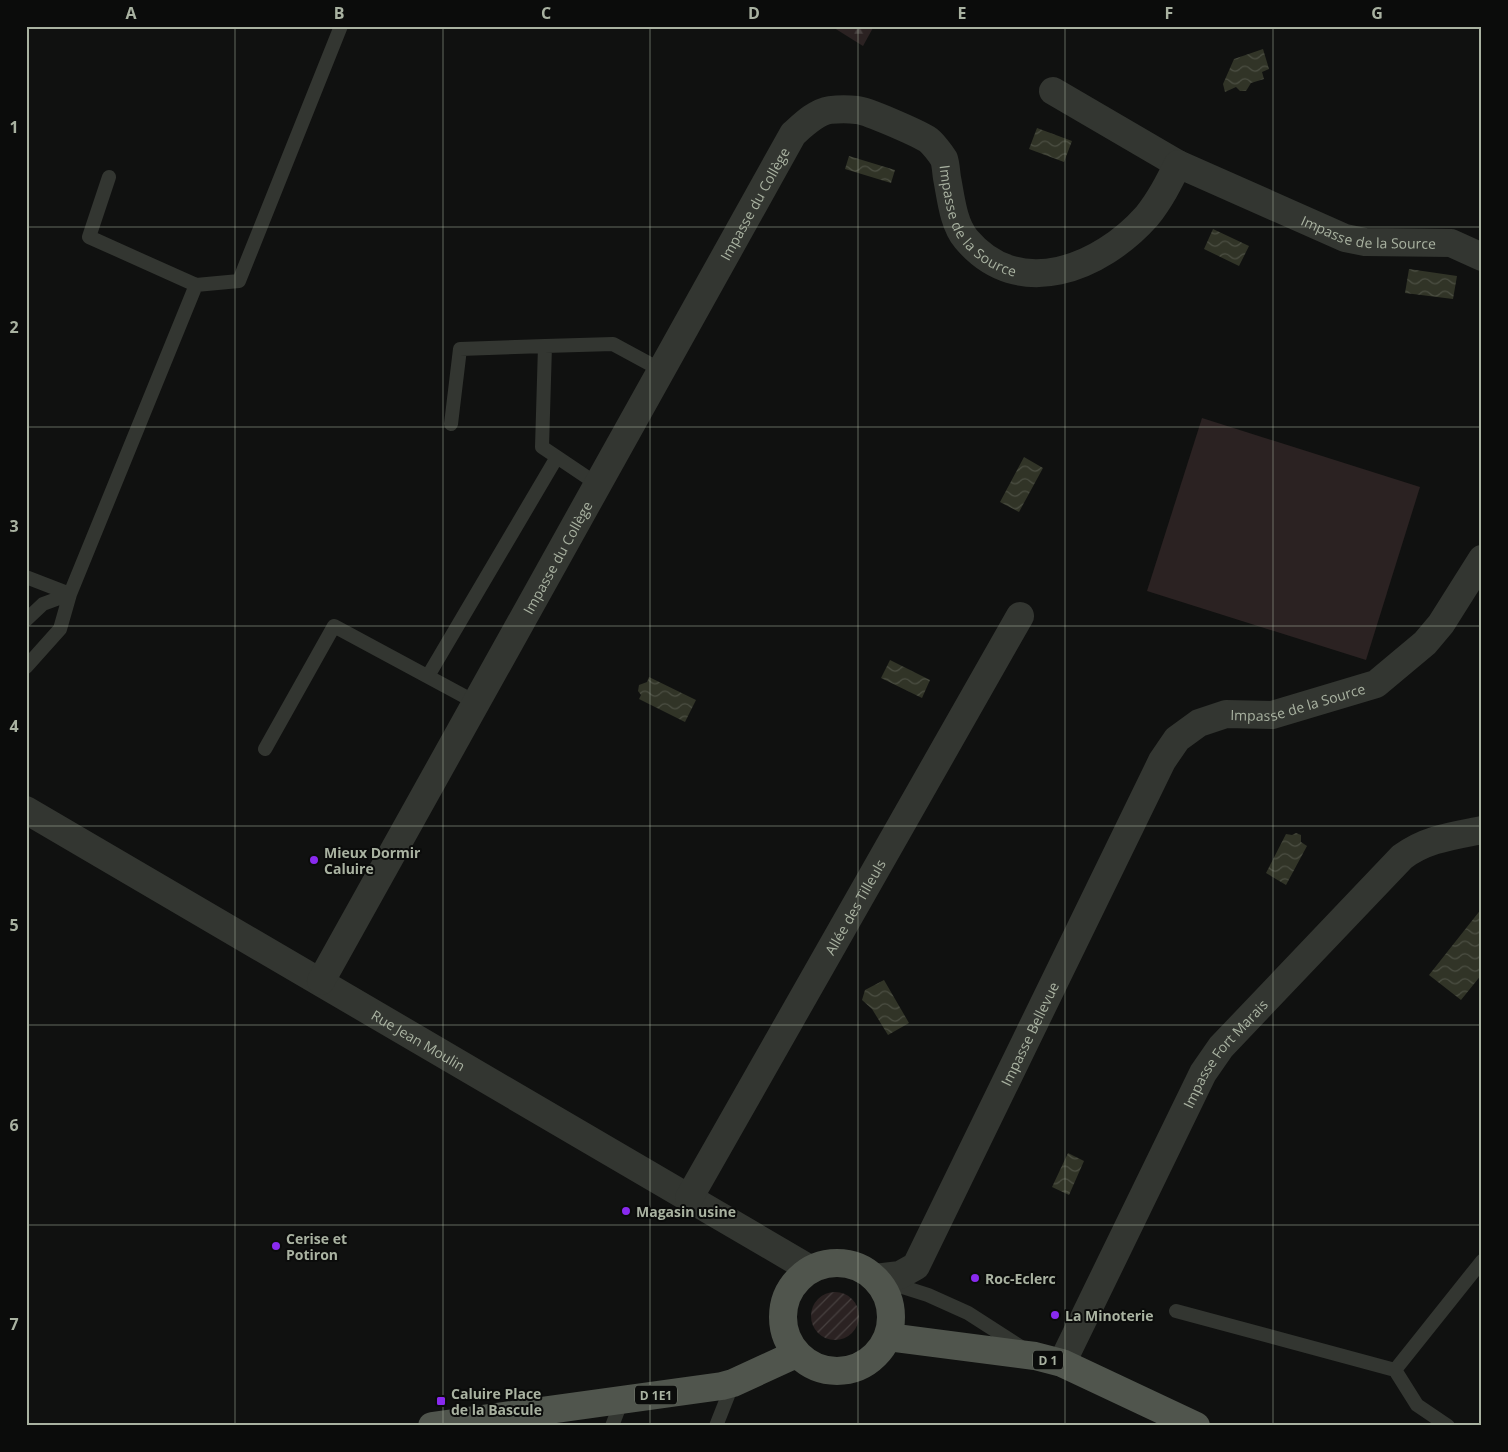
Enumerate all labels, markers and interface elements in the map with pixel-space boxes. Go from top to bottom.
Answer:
text: A [125,2,137,24]
text: B [334,2,344,24]
text: C [541,2,551,24]
text: D [748,2,760,24]
text: E [958,2,967,24]
text: F [1165,2,1173,24]
text: G [1371,2,1383,24]
text: 1 [9,116,19,138]
street label: Impasse du Collège [715,144,793,263]
street label: Impasse de la Source [936,164,1019,280]
street label: Impasse de la Source [1298,210,1436,252]
text: 2 [9,316,19,338]
street label: Impasse du Collège [518,497,596,617]
text: 3 [9,515,19,537]
street label: Impasse de la Source [1230,678,1367,725]
text: 4 [9,715,19,737]
place label: Mieux Dormir Caluire [324,843,421,878]
marker: Mieux Dormir Caluire [308,854,320,866]
street label: Allée des Tilleuls [820,855,890,958]
text: 5 [9,914,19,936]
street label: Impasse Bellevue [996,978,1063,1089]
street label: Impasse Fort Marais [1178,995,1272,1111]
street label: Rue Jean Moulin [368,1005,469,1075]
text: 6 [9,1114,19,1136]
place label: Magasin usine [636,1202,736,1221]
marker: Magasin usine [620,1205,632,1217]
place label: Cerise et Potiron [286,1229,347,1264]
marker: Cerise et Potiron [270,1240,282,1252]
place label: Roc-Eclerc [985,1269,1056,1288]
marker: Roc-Eclerc [969,1272,981,1284]
place label: La Minoterie [1065,1306,1154,1325]
marker: La Minoterie [1049,1309,1061,1321]
text: 7 [9,1313,19,1335]
road number: D 1 [1033,1350,1063,1370]
place label: Caluire Place de la Bascule [451,1384,542,1419]
road number: D 1E1 [635,1386,677,1404]
marker: Caluire Place de la Bascule [435,1395,447,1407]

